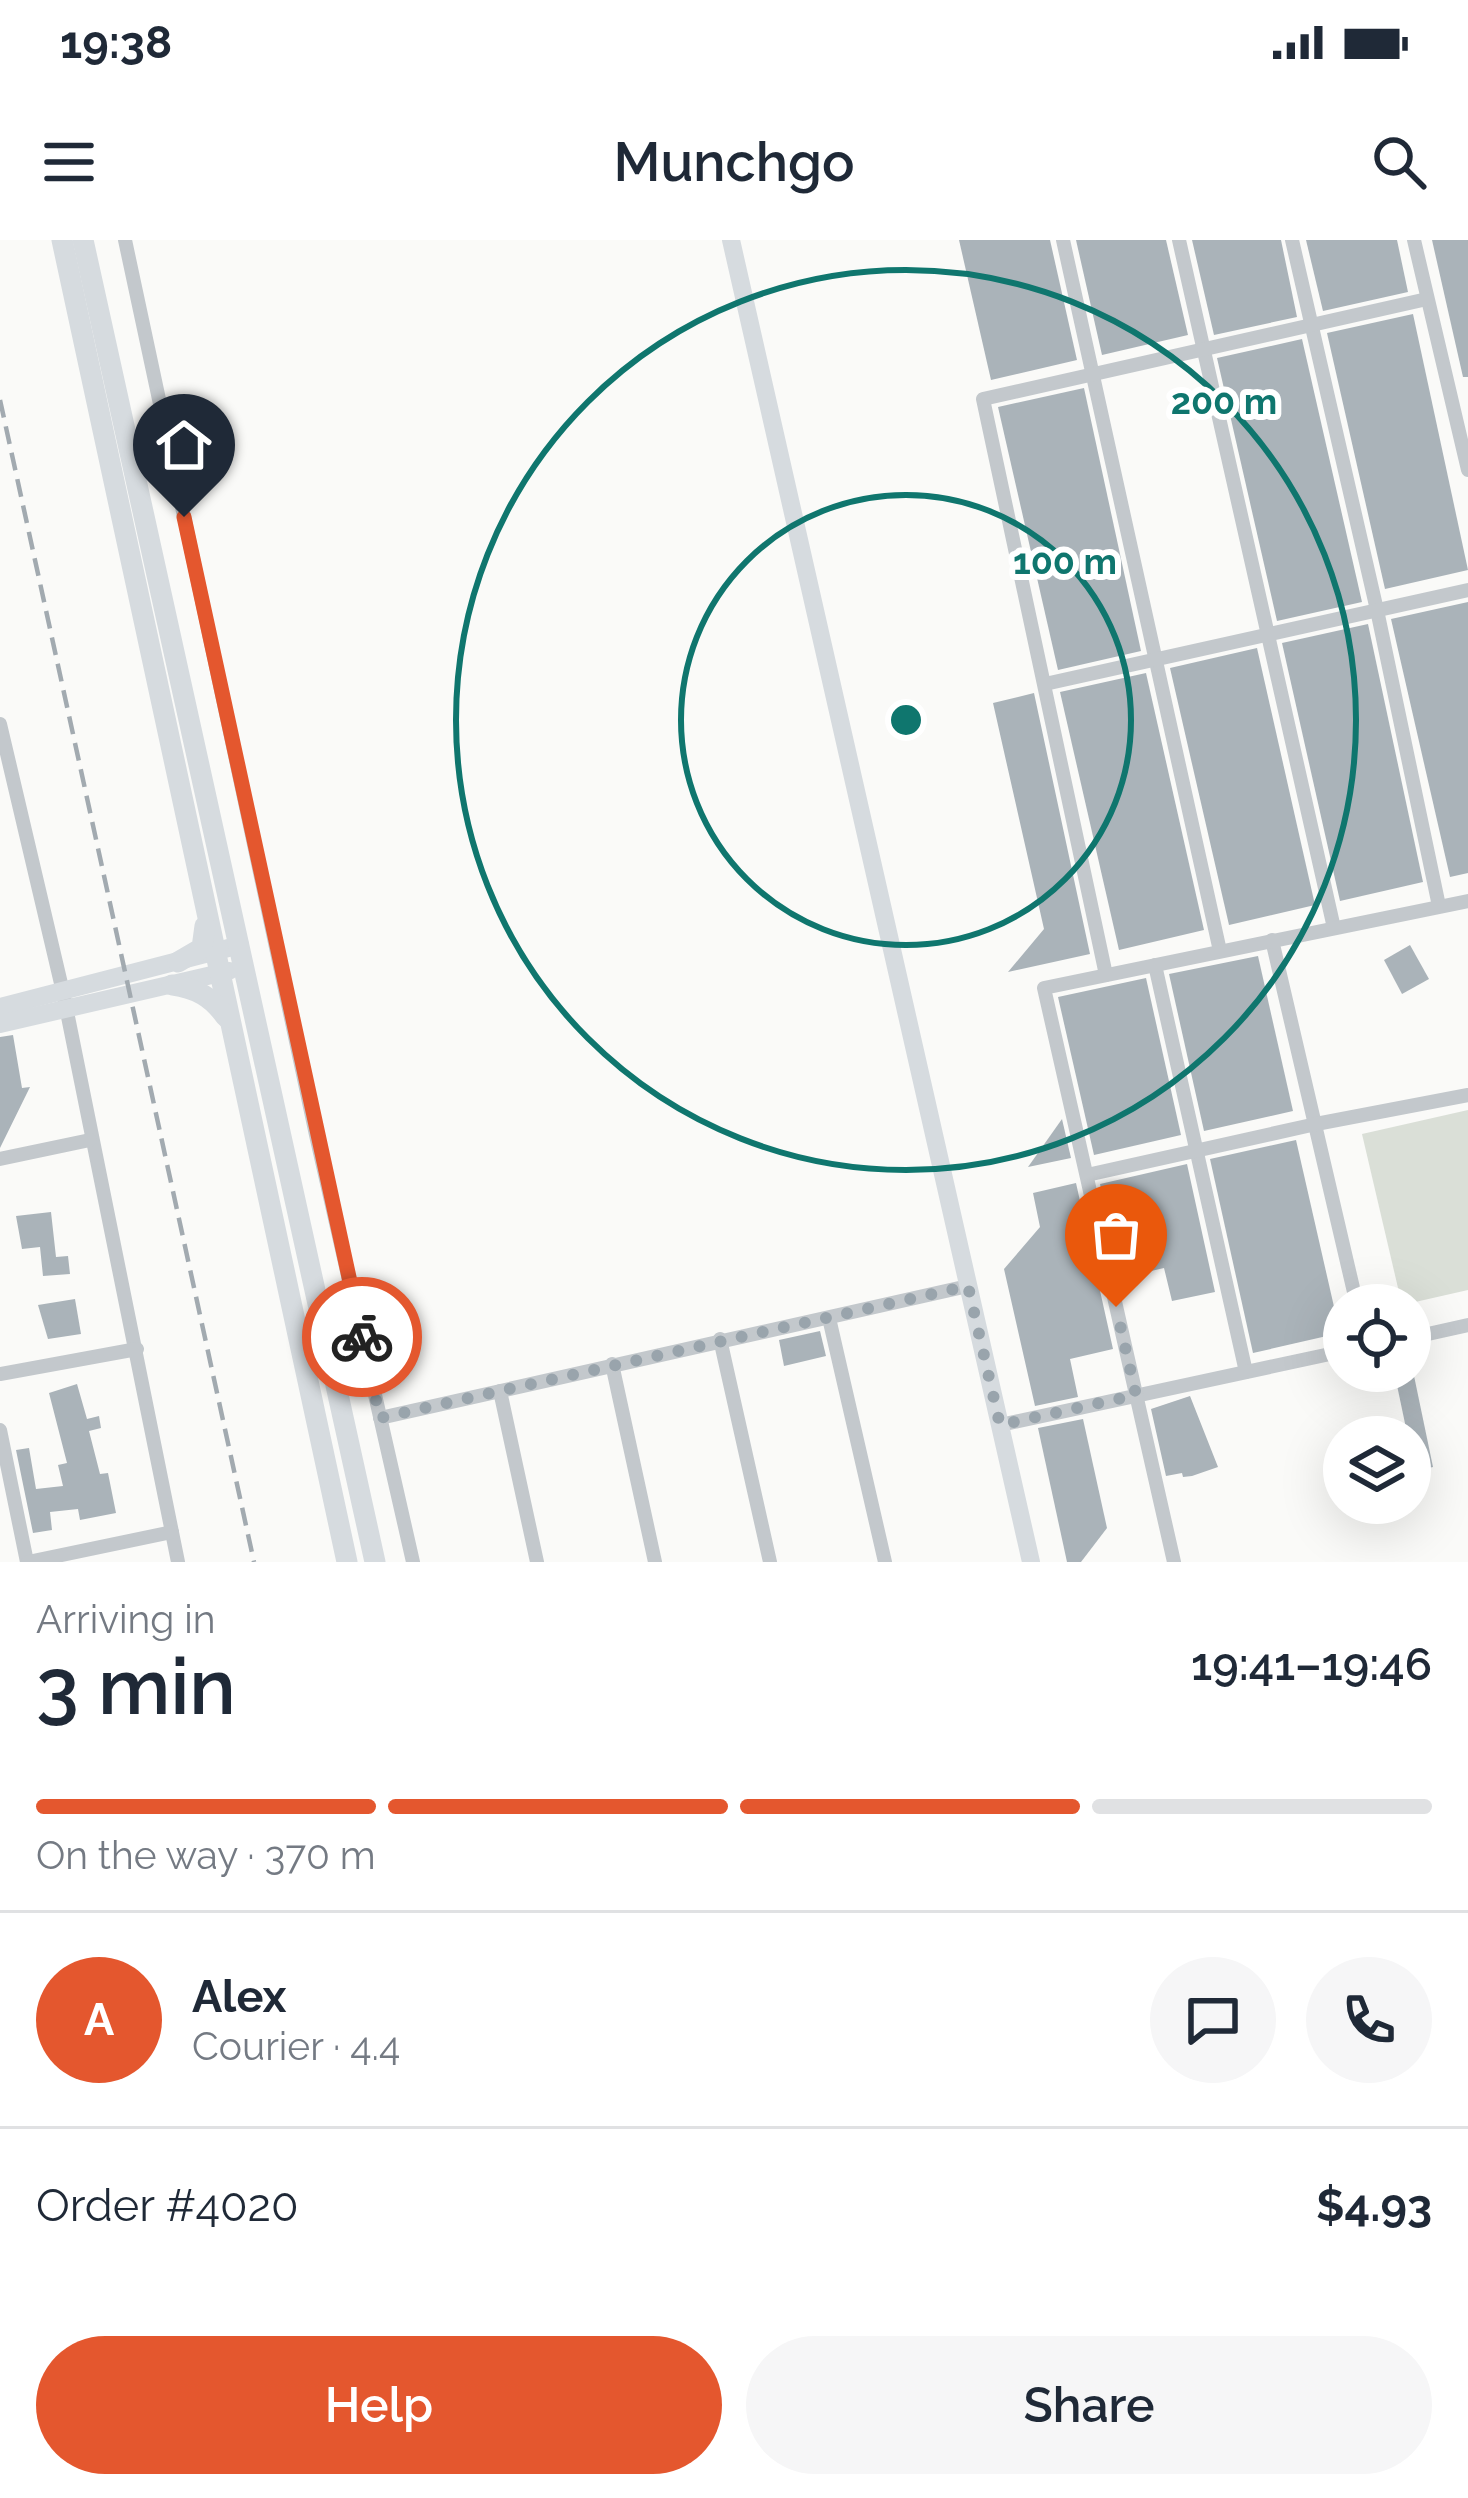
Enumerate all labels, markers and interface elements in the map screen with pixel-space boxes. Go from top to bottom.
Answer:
text: 19:38 [60,16,172,69]
icon: menu [36,129,102,195]
icon: search [1366,129,1432,195]
text: Munchgo [613,130,855,194]
text: 200 m [1171,380,1277,422]
pin [133,394,235,517]
icon: home [151,412,217,478]
text: 100 m [1013,540,1117,582]
centre of rings [885,699,927,741]
pin [1065,1184,1167,1307]
icon: bag [1083,1202,1149,1268]
courier [302,1277,422,1397]
map controls [1323,1284,1431,1524]
button: locate [1323,1284,1431,1392]
icon: bike [329,1304,395,1370]
button: layers [1323,1416,1431,1524]
text: Arriving in [36,1596,216,1642]
text: 19:41–19:46 [1191,1638,1432,1691]
text: 3 min [36,1641,236,1732]
text: On the way · 370 m [36,1832,376,1878]
button: chat [1150,1957,1276,2083]
button: phone [1306,1957,1432,2083]
text: Alex [192,1970,286,2023]
text: A [84,1993,114,2046]
text: Courier · 4.4 [192,2023,400,2069]
text: Order #4020 [36,2179,299,2232]
text: $4.93 [1316,2179,1432,2232]
button: Help [36,2336,722,2474]
button: Share [746,2336,1432,2474]

